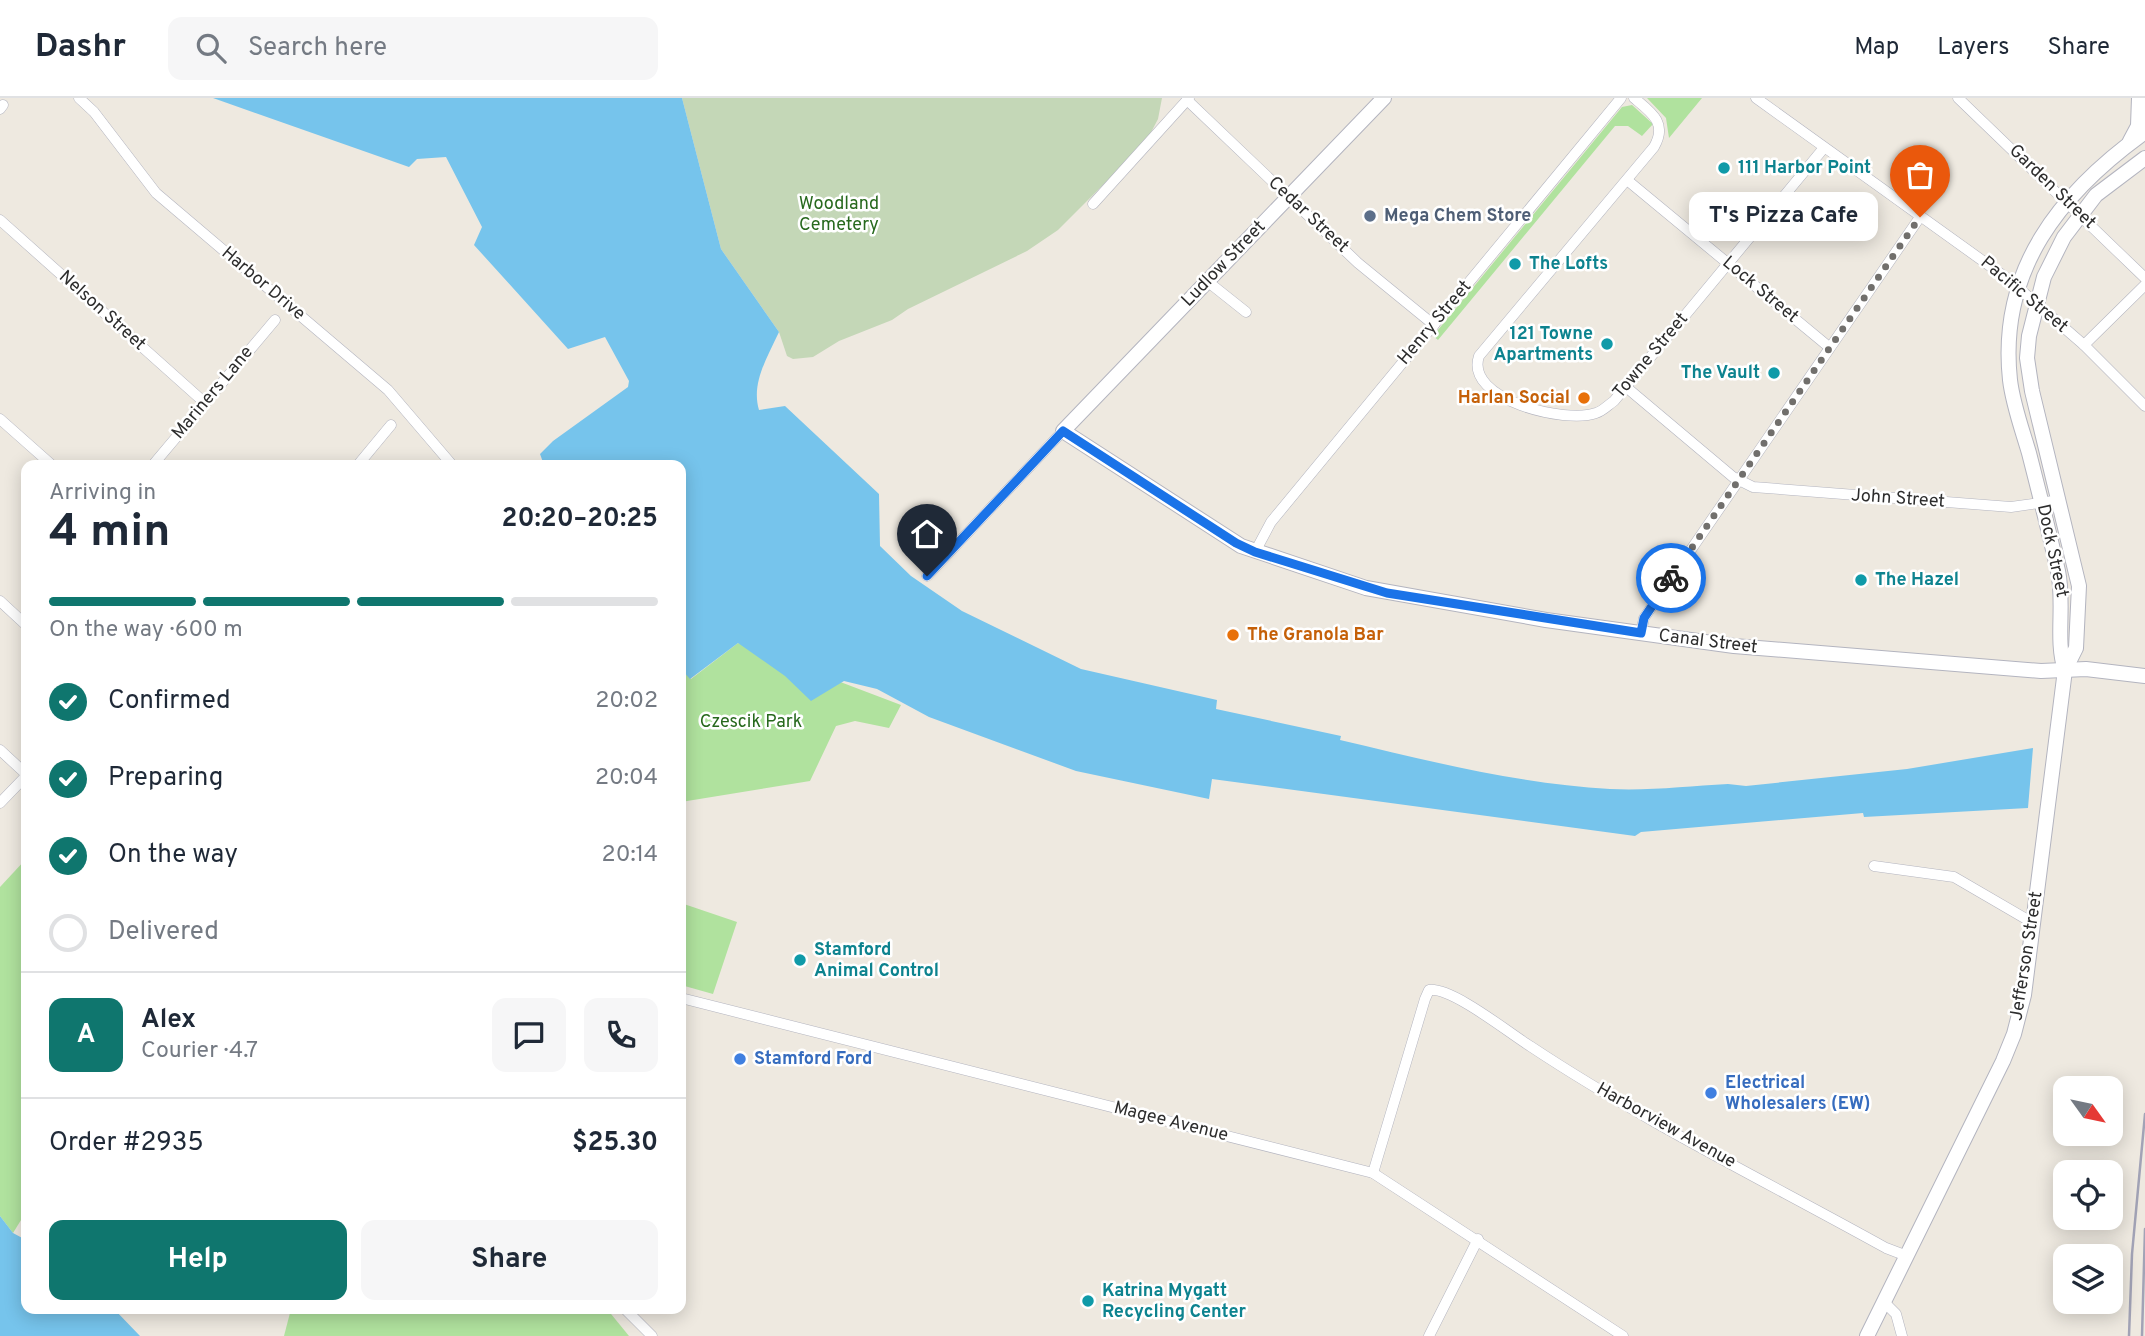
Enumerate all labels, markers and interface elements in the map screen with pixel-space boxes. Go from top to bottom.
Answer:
search box [168,17,658,80]
text: Dashr [35,27,126,69]
icon: search [192,29,230,67]
text: Search here [248,32,387,65]
text: Map [1854,33,1899,63]
text: Layers [1937,33,2009,63]
text: Share [2047,33,2110,63]
street label: Garden Street [2004,140,2100,234]
pin [1890,145,1950,217]
icon: bag [1901,156,1939,194]
place label: 111 Harbor Point [1738,157,1871,180]
marker: 111 Harbor Point [1716,160,1732,176]
street label: Cedar Street [1263,172,1353,258]
callout: T's Pizza Cafe [1689,192,1878,242]
park label: Woodland Cemetery [799,193,879,237]
text: T's Pizza Cafe [1709,202,1858,231]
place label: Mega Chem Store [1384,205,1531,228]
marker: Mega Chem Store [1362,208,1378,224]
street label: Ludlow Street [1177,216,1271,312]
street label: Harbor Drive [216,242,310,326]
street label: Lock Street [1717,251,1803,329]
street label: Pacific Street [1975,252,2073,338]
place label: The Lofts [1529,253,1608,276]
marker: The Lofts [1507,256,1523,272]
street label: Nelson Street [54,266,150,356]
street label: Henry Street [1393,276,1477,370]
street label: Towne Street [1608,308,1694,404]
place label: 121 Towne Apartments [1493,323,1593,367]
marker: 121 Towne Apartments [1599,336,1615,352]
street label: Mariners Lane [167,342,259,444]
place label: The Vault [1681,362,1760,385]
marker: The Vault [1766,365,1782,381]
place label: Harlan Social [1458,387,1570,410]
marker: Harlan Social [1576,390,1592,406]
text: Arriving in [49,479,156,508]
street label: John Street [1850,484,1946,514]
street label: Dock Street [2031,502,2073,600]
text: 20:20–20:25 [502,503,658,536]
text: 4 min [49,504,171,563]
pin [897,504,957,576]
icon: home [908,515,946,553]
courier [1636,543,1706,613]
icon: bike [1652,559,1690,597]
place label: The Hazel [1875,569,1959,592]
marker: The Hazel [1853,572,1869,588]
text: On the way · 600 m [49,616,243,645]
place label: The Granola Bar [1247,624,1384,647]
street label: Canal Street [1657,625,1759,659]
marker: The Granola Bar [1225,627,1241,643]
icon: check [49,683,87,721]
text: Confirmed [108,685,231,718]
text: 20:02 [595,687,658,716]
park label: Czescik Park [700,711,802,734]
icon: check [49,760,87,798]
text: Preparing [108,762,223,795]
text: 20:04 [595,764,658,793]
icon: check [49,837,87,875]
text: On the way [108,839,238,872]
text: 20:14 [602,841,658,870]
street label: Jefferson Street [2005,890,2049,1022]
text: Delivered [108,916,219,949]
place label: Stamford Animal Control [814,939,939,983]
marker: Stamford Animal Control [792,952,808,968]
button: chat [492,998,566,1072]
button: phone [584,998,658,1072]
text: Alex [141,1004,196,1037]
text: A [77,1019,95,1052]
text: Courier · 4.7 [141,1037,258,1066]
place label: Stamford Ford [754,1048,872,1071]
marker: Stamford Ford [732,1051,748,1067]
place label: Electrical Wholesalers (EW) [1725,1072,1871,1116]
north arrow [2053,1076,2123,1146]
map controls [2053,1076,2123,1314]
street label: Harborview Avenue [1592,1078,1740,1174]
marker: Electrical Wholesalers (EW) [1703,1085,1719,1101]
street label: Magee Avenue [1111,1097,1231,1147]
text: Order #2935 [49,1127,204,1160]
text: $25.30 [572,1127,658,1160]
button: locate [2053,1160,2123,1230]
button: Help [49,1220,347,1300]
button: Share [361,1220,658,1300]
button: layers [2053,1244,2123,1314]
place label: Katrina Mygatt Recycling Center [1102,1280,1246,1324]
marker: Katrina Mygatt Recycling Center [1080,1293,1096,1309]

